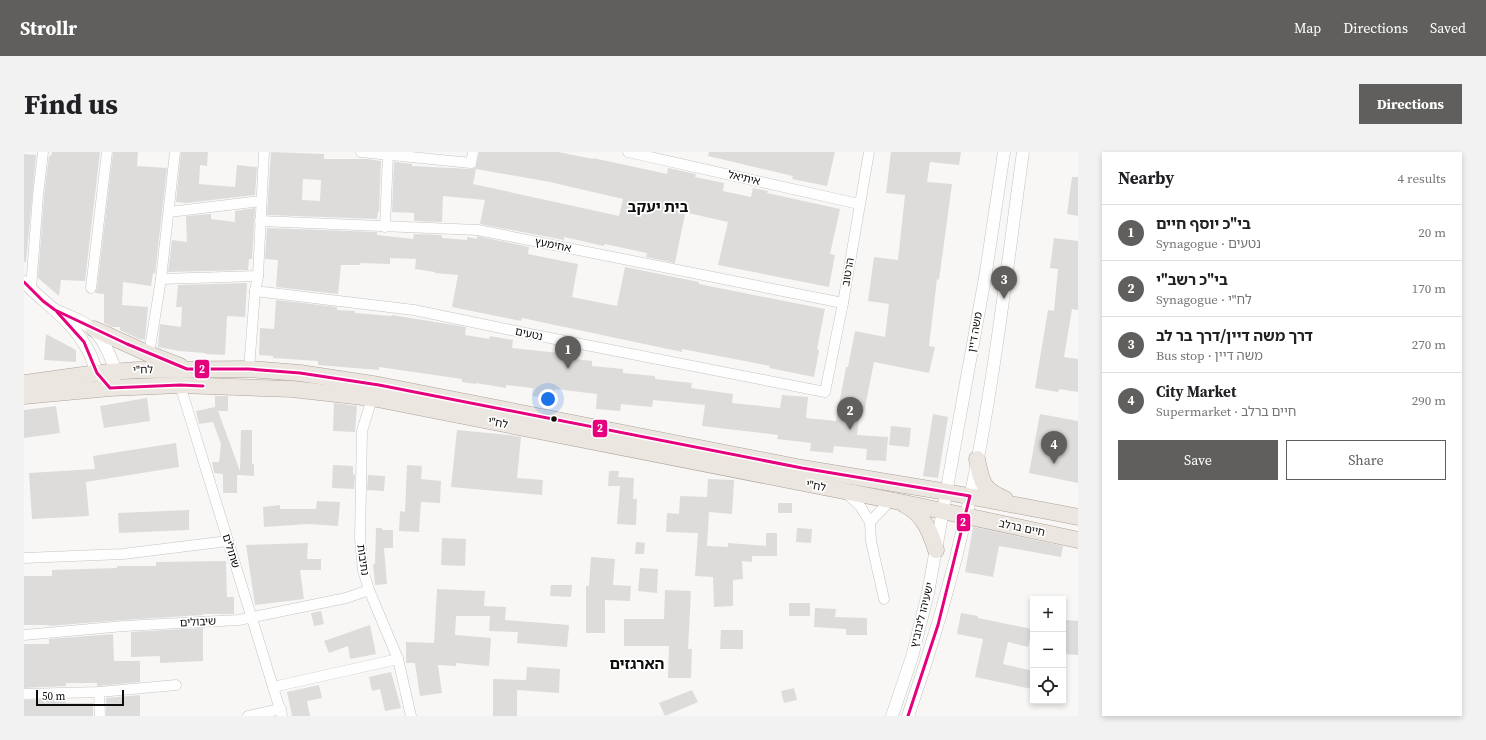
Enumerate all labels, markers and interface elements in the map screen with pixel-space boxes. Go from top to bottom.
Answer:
text: Strollr [20,15,77,41]
text: Map [1294,18,1321,38]
text: Directions [1343,18,1408,38]
text: Saved [1430,18,1466,38]
button: Directions [1359,84,1462,124]
text: Find us [24,85,118,123]
text: Nearby [1118,166,1174,190]
street label: איתיאל [726,167,762,189]
text: 4 results [1398,170,1446,187]
district label: בית יעקב [628,196,688,217]
text: בי"כ יוסף חיים [1156,213,1251,234]
text: 1 [1127,224,1135,241]
text: 20 m [1418,224,1446,241]
street label: אחימעץ [533,234,573,256]
text: Synagogue · נטעים [1156,235,1261,252]
street label: הרטוב [838,256,858,288]
pin: 3 [991,266,1017,299]
text: בי"כ רשב"י [1156,269,1228,290]
text: 2 [1127,280,1135,297]
text: 170 m [1412,280,1446,297]
text: Synagogue · לח"י [1156,291,1252,308]
street label: משה דיין [964,311,986,353]
street label: נטעים [514,324,544,344]
text: דרך משה דיין/דרך בר לב [1156,325,1313,346]
pin: 1 [555,336,581,369]
text: 3 [1127,336,1135,353]
text: 270 m [1412,336,1446,353]
text: Bus stop · משה דיין [1156,347,1263,364]
line badge: 2 [194,359,210,379]
street label: לח"י [133,362,154,378]
text: 2 [199,362,205,377]
text: City Market [1156,381,1236,402]
your location [538,389,558,409]
text: 4 [1127,392,1135,409]
text: 290 m [1412,392,1446,409]
pin: 2 [837,397,863,430]
text: Supermarket · חיים ברלב [1156,403,1296,420]
street label: לח"י [487,414,510,432]
unlabelled marker [549,414,559,424]
line badge: 2 [592,419,608,438]
text: 2 [597,421,603,436]
pin: 4 [1041,431,1067,464]
button: Save [1118,440,1278,480]
button: Share [1286,440,1446,480]
street label: לח"י [805,477,828,495]
line badge: 2 [956,513,971,532]
text: 2 [960,515,966,530]
street label: חיים ברלב [998,516,1046,540]
street label: שתולים [219,532,243,570]
street label: נתיבות [353,543,373,577]
street label: ישעיהו ליבוביץ [907,581,937,649]
map controls [1030,596,1066,704]
button: + [1030,596,1066,632]
street label: שיבולים [179,614,217,630]
button: − [1030,632,1066,668]
district label: הארגזים [610,653,664,674]
button: locate [1030,668,1066,704]
scale bar [36,688,124,707]
text: 50 m [42,689,65,704]

